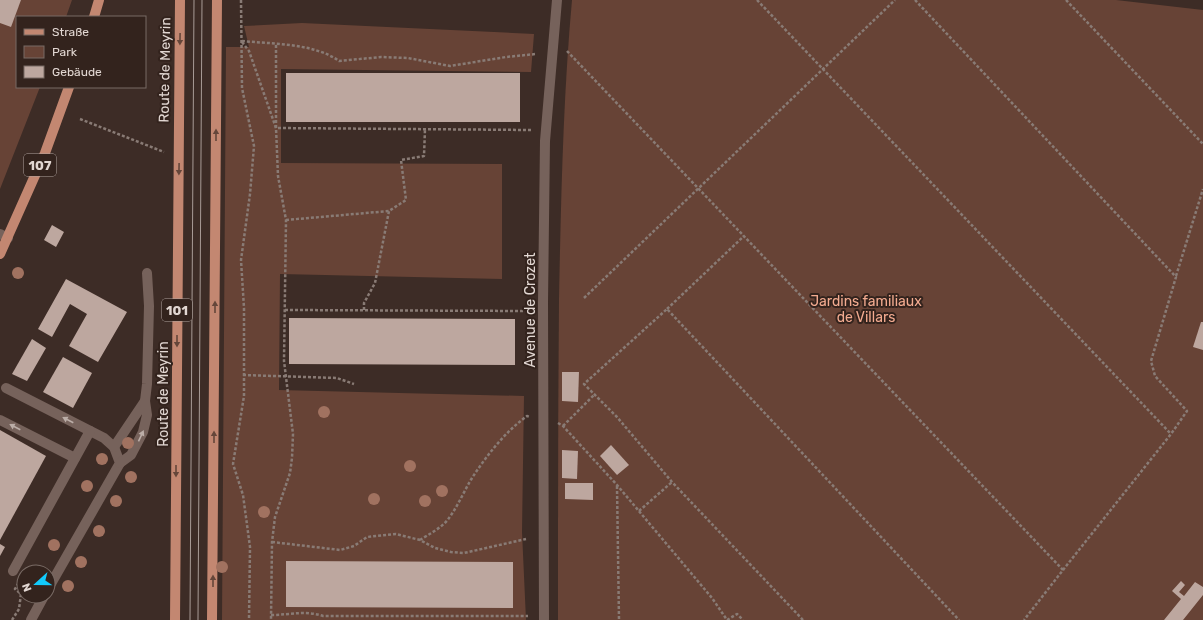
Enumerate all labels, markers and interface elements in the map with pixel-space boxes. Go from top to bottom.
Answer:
legend [16,16,146,88]
street label: Route de Meyrin [156,17,174,123]
text: Straße [52,25,89,39]
one-way arrow [177,33,183,46]
text: Park [52,45,78,59]
text: Gebäude [52,65,102,79]
one-way arrow [213,128,219,141]
road number: 107 [24,154,56,176]
one-way arrow [175,163,182,175]
street label: Avenue de Crozet [522,252,539,367]
park label: Jardins familiaux de Villars [810,293,922,326]
road number: 101 [162,299,192,321]
one-way arrow [211,301,218,313]
one-way arrow [174,335,180,348]
street label: Route de Meyrin [155,341,172,447]
one-way arrow [63,417,74,423]
one-way arrow [9,424,21,431]
one-way arrow [138,430,144,441]
one-way arrow [211,430,217,443]
one-way arrow [173,465,179,478]
north arrow [16,564,56,604]
one-way arrow [209,575,216,587]
text: N [20,581,35,593]

